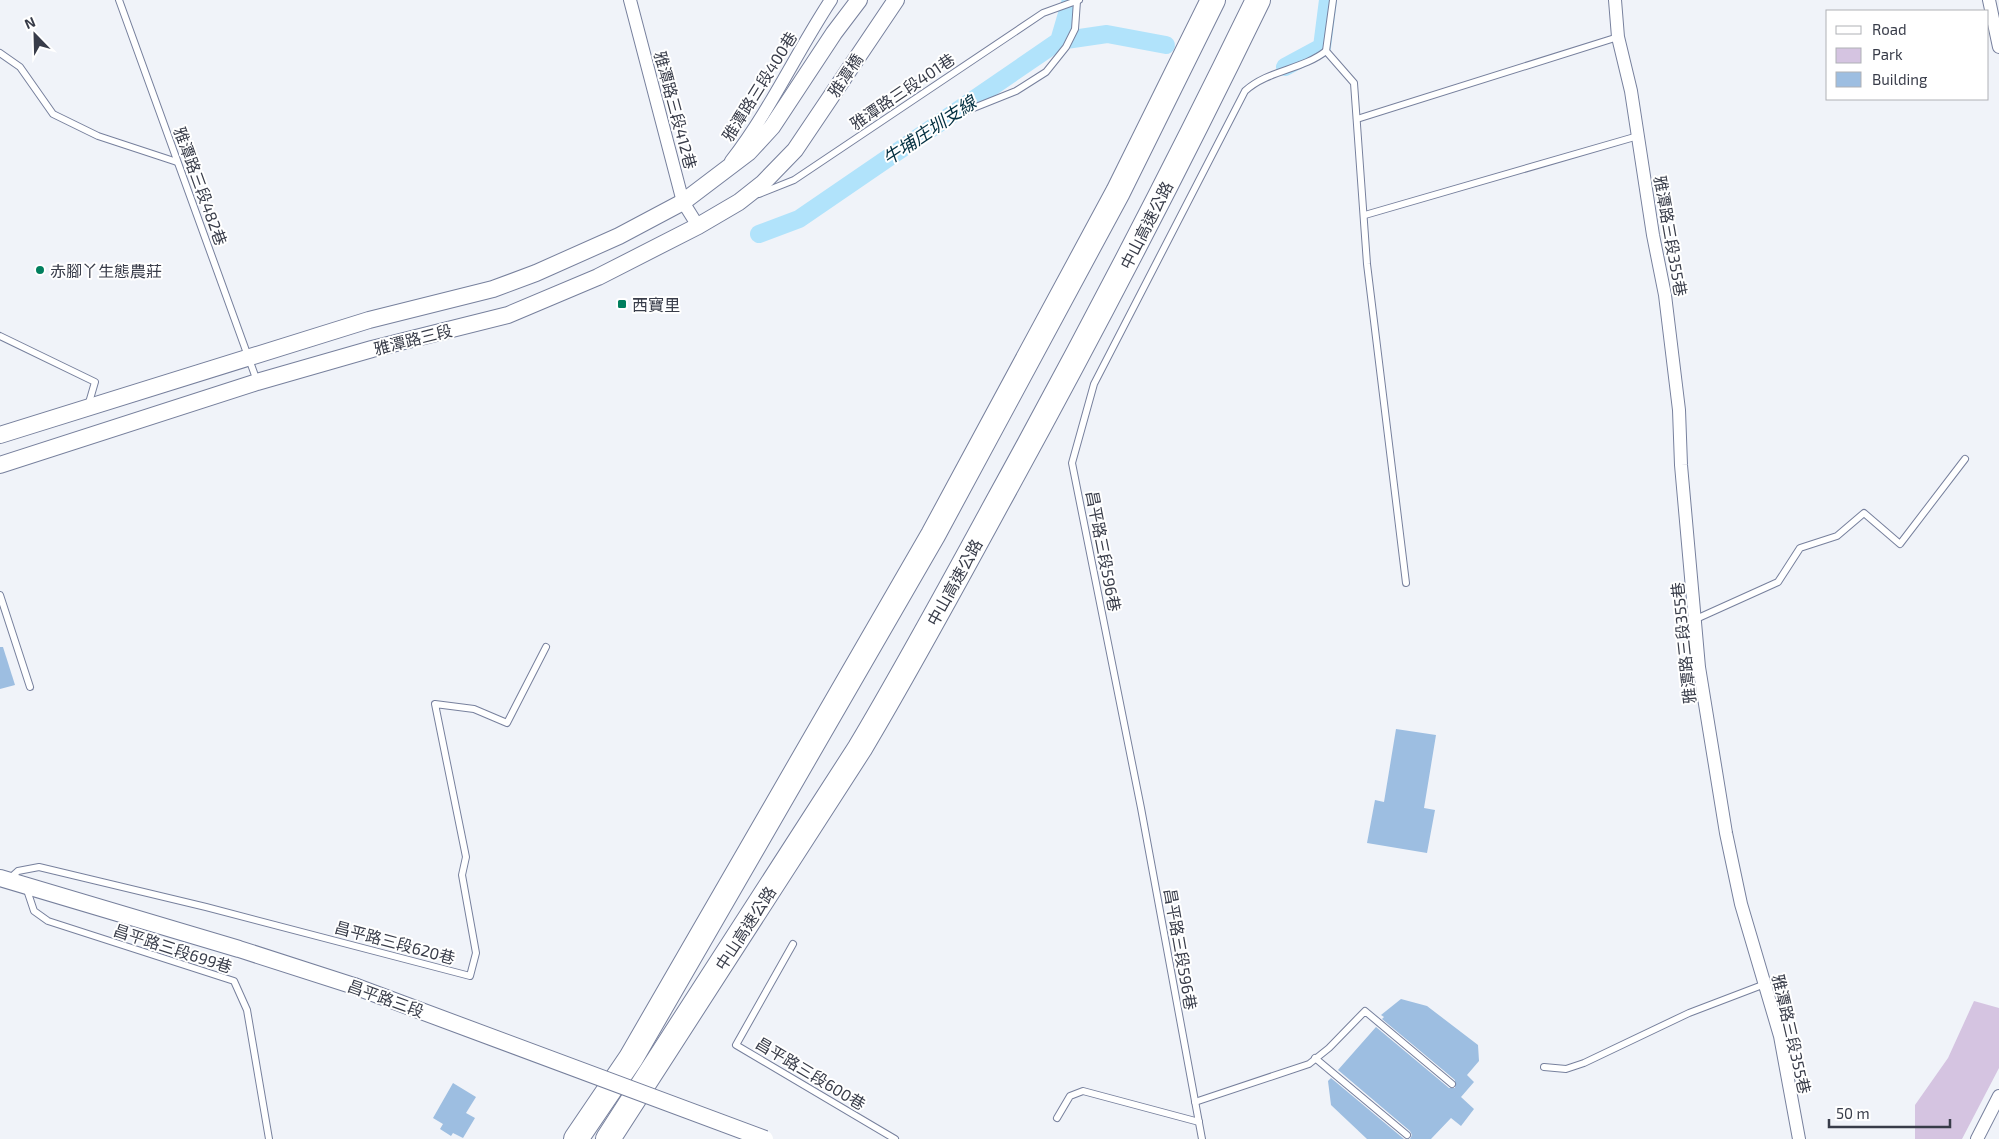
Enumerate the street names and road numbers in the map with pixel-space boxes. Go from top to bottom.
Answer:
street label: 雅潭路三段400巷 [718,28,800,144]
street label: 雅潭路三段412巷 [651,49,701,171]
street label: 雅潭路三段401巷 [846,49,958,133]
street label: 雅潭橋 [824,50,866,100]
street label: 雅潭路三段482巷 [171,124,231,248]
street label: 雅潭路三段355巷 [1651,174,1691,298]
street label: 中山高速公路 [1116,178,1176,272]
street label: 雅潭路三段 [372,320,454,358]
street label: 昌平路三段596巷 [1083,489,1125,613]
street label: 中山高速公路 [922,535,986,629]
street label: 雅潭路三段355巷 [1667,581,1699,705]
street label: 中山高速公路 [711,883,779,973]
street label: 昌平路三段596巷 [1161,887,1201,1011]
street label: 昌平路三段620巷 [333,917,457,967]
street label: 昌平路三段699巷 [111,920,235,976]
street label: 雅潭路三段355巷 [1769,972,1815,1096]
street label: 昌平路三段 [345,975,427,1021]
street label: 昌平路三段600巷 [753,1033,869,1113]

